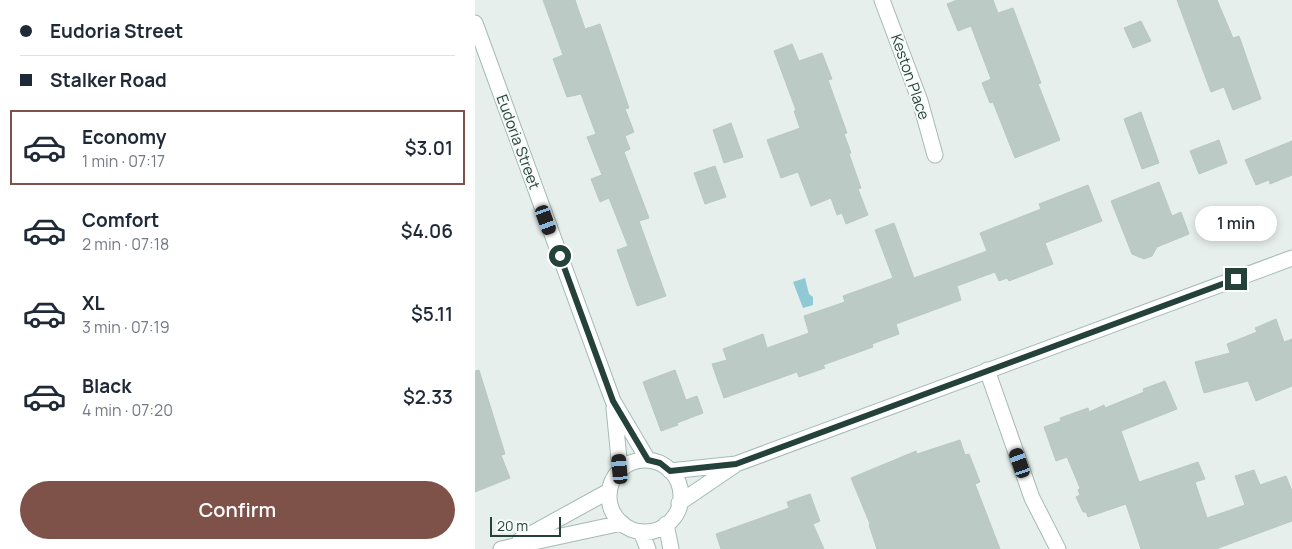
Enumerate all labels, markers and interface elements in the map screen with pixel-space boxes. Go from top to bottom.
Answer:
text: Eudoria Street [50,18,183,44]
street label: Keston Place [886,31,935,123]
text: Stalker Road [50,67,167,93]
street label: Eudoria Street [492,91,545,192]
text: Economy [82,124,166,150]
icon: car [22,125,67,170]
text: $3.01 [405,135,453,161]
text: 1 min · 07:17 [82,150,165,172]
car [533,203,558,237]
callout: 1 min [1195,206,1277,242]
text: Comfort [82,207,159,233]
icon: car [22,208,67,253]
text: 1 min [1217,212,1255,234]
text: $4.06 [401,218,453,244]
text: 2 min · 07:18 [82,233,169,255]
route start [549,245,571,267]
route end [1225,268,1247,290]
text: XL [82,290,105,316]
icon: car [22,291,67,336]
text: $5.11 [411,301,453,327]
text: 3 min · 07:19 [82,316,170,338]
text: Black [82,373,131,399]
icon: car [22,374,67,419]
text: $2.33 [403,384,453,410]
text: 4 min · 07:20 [82,399,173,421]
car [1008,446,1031,480]
car [611,453,628,485]
button: Confirm [20,481,455,539]
scale bar [490,514,561,537]
text: 20 m [497,516,528,535]

